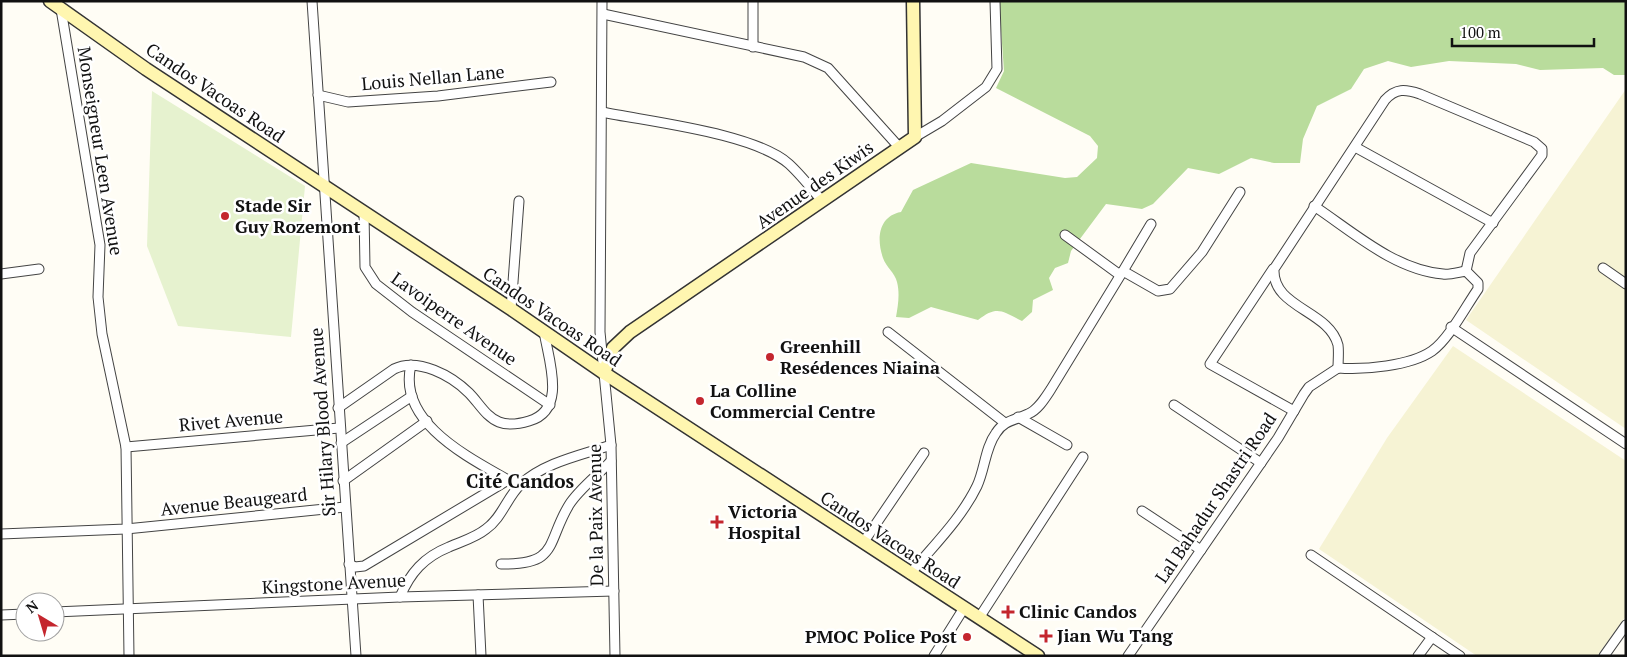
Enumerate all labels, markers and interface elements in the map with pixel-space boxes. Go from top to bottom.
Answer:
scale bar [1452,15,1594,47]
text: 100 m [1460,22,1501,42]
street label: Candos Vacoas Road [142,37,290,148]
street label: Monseigneur Leen Avenue [73,45,129,257]
street label: Louis Nellan Lane [360,59,506,95]
street label: Avenue des Kiwis [751,135,878,234]
place label: Stade Sir Guy Rozemont [235,193,361,238]
marker: Stade Sir Guy Rozemont [219,210,231,222]
street label: Candos Vacoas Road [479,261,627,372]
street label: Lavoiperre Avenue [387,266,522,371]
street label: Sir Hilary Blood Avenue [303,327,341,517]
place label: Greenhill Resédences Niaina [780,334,940,379]
marker: Greenhill Resédences Niaina [764,351,776,363]
place label: La Colline Commercial Centre [710,378,876,423]
marker: La Colline Commercial Centre [694,395,706,407]
street label: Rivet Avenue [178,404,284,437]
street label: Lal Bahadur Shastri Road [1149,407,1281,587]
street label: De la Paix Avenue [582,444,608,587]
district label: Cité Candos [466,468,574,493]
street label: Avenue Beaugeard [159,481,308,521]
street label: Candos Vacoas Road [816,485,965,593]
place label: Victoria Hospital [728,499,801,544]
marker: Victoria Hospital [710,515,724,529]
street label: Kingstone Avenue [261,567,407,599]
north arrow [15,592,65,642]
text: N [22,595,42,617]
place label: Clinic Candos [1019,599,1137,623]
marker: Clinic Candos [1001,605,1015,619]
place label: Jian Wu Tang [1057,623,1173,647]
place label: PMOC Police Post [805,624,957,648]
marker: Jian Wu Tang [1039,629,1053,643]
marker: PMOC Police Post [961,631,973,643]

